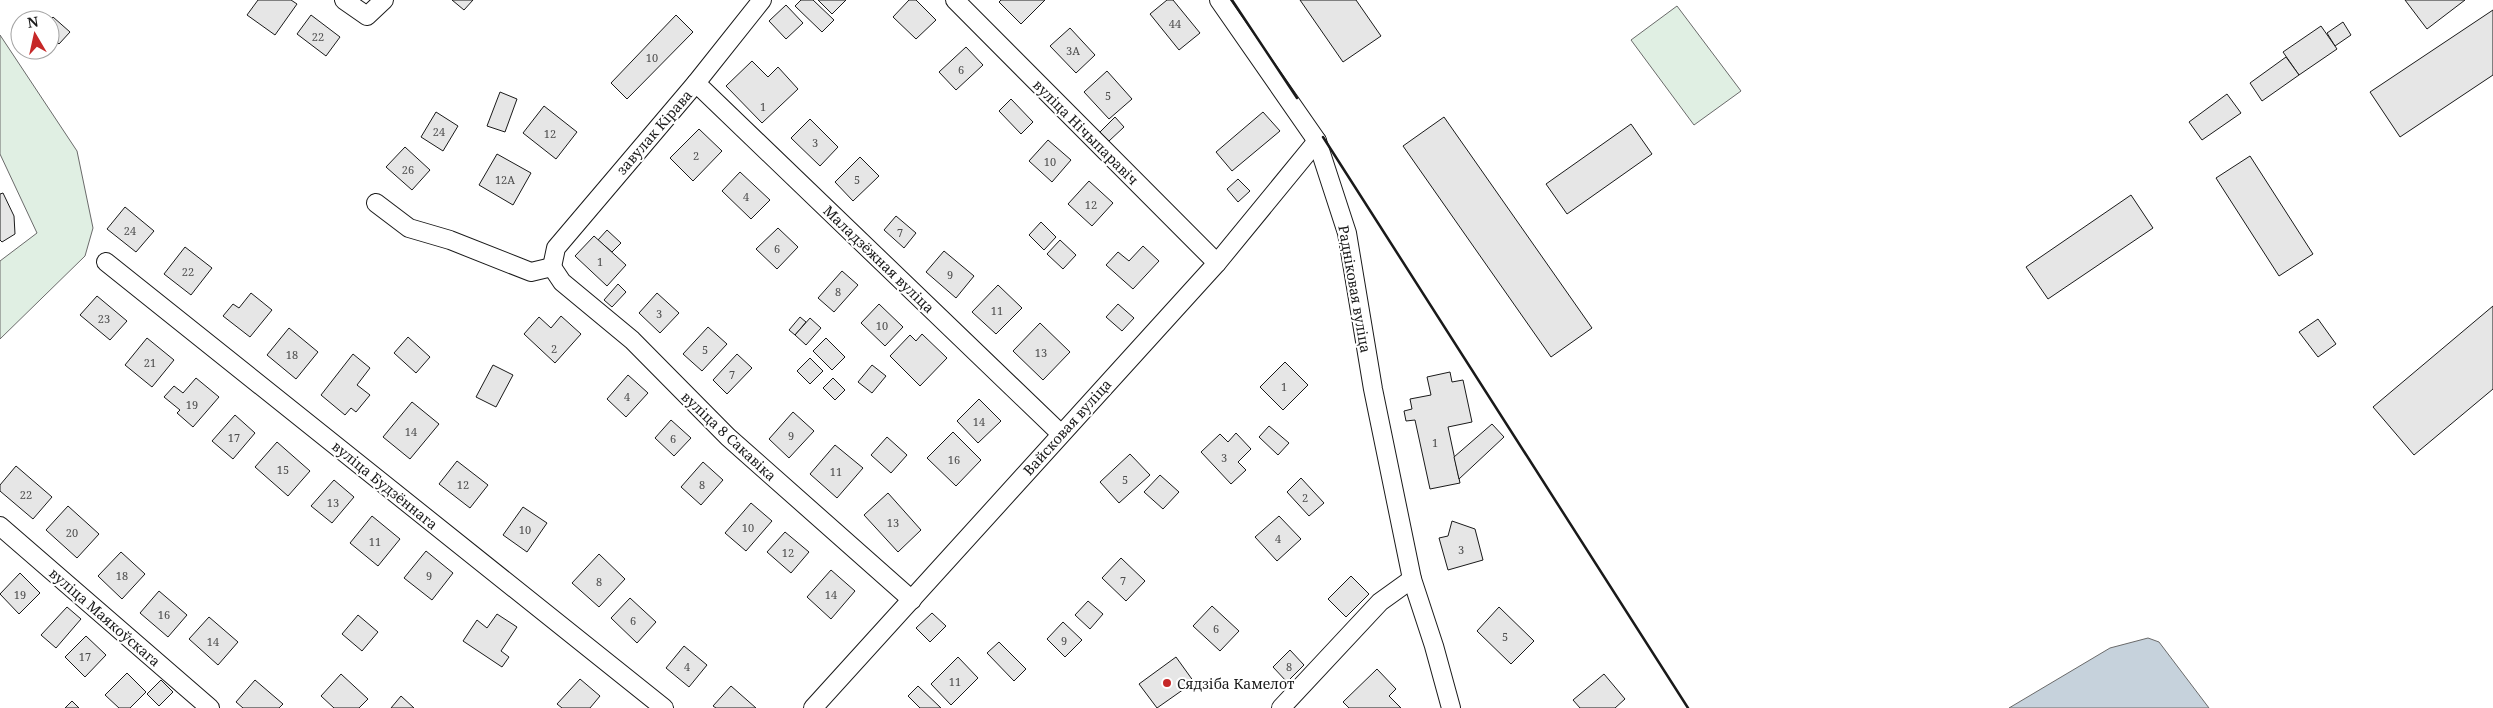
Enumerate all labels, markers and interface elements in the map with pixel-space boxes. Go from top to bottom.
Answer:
north arrow [10,10,60,60]
text: N [26,11,40,32]
house number: 44 [1169,16,1181,31]
house number: 22 [312,29,324,44]
house number: 3А [1066,43,1080,58]
house number: 10 [646,50,658,65]
house number: 6 [958,62,964,77]
street label: вуліца Нічыпаравіч [1029,75,1143,189]
street label: завулак Кірава [612,86,696,178]
house number: 5 [1105,88,1111,103]
house number: 1 [760,99,766,114]
house number: 24 [433,124,445,139]
house number: 12 [544,126,556,141]
house number: 3 [812,135,818,150]
house number: 2 [693,148,699,163]
house number: 10 [1044,154,1056,169]
house number: 26 [402,162,414,177]
house number: 12А [495,172,515,187]
house number: 5 [854,172,860,187]
house number: 4 [743,189,749,204]
house number: 12 [1085,197,1097,212]
street label: Маладзёжная вуліца [819,201,939,317]
house number: 24 [124,223,136,238]
street label: Радніковая вуліца [1334,224,1376,354]
house number: 7 [897,225,903,240]
house number: 6 [774,241,780,256]
house number: 1 [597,254,603,269]
house number: 22 [182,264,194,279]
house number: 9 [947,267,953,282]
house number: 8 [835,284,841,299]
house number: 11 [991,303,1003,318]
house number: 3 [656,306,662,321]
house number: 23 [98,311,110,326]
house number: 10 [876,318,888,333]
house number: 2 [551,341,557,356]
house number: 5 [702,342,708,357]
house number: 13 [1035,345,1047,360]
house number: 18 [286,347,298,362]
house number: 21 [144,355,156,370]
house number: 7 [729,367,735,382]
street label: Вайсковая вуліца [1019,375,1115,479]
house number: 1 [1281,379,1287,394]
street label: вуліца 8 Сакавіка [678,388,780,484]
house number: 4 [624,389,630,404]
house number: 19 [186,397,198,412]
house number: 14 [973,414,985,429]
house number: 14 [405,424,417,439]
house number: 9 [788,428,794,443]
house number: 17 [228,430,240,445]
house number: 6 [670,431,676,446]
house number: 1 [1432,435,1438,450]
street label: вуліца Будзённага [328,436,442,534]
house number: 3 [1221,450,1227,465]
house number: 16 [948,452,960,467]
house number: 15 [277,462,289,477]
house number: 11 [830,464,842,479]
house number: 5 [1122,472,1128,487]
house number: 12 [457,477,469,492]
house number: 8 [699,477,705,491]
house number: 22 [20,487,32,502]
house number: 2 [1302,490,1308,505]
house number: 13 [327,495,339,510]
house number: 13 [887,515,899,530]
house number: 10 [742,520,754,535]
house number: 10 [519,522,531,537]
house number: 20 [66,525,78,540]
house number: 4 [1275,531,1281,546]
house number: 11 [369,534,381,549]
house number: 3 [1458,542,1464,557]
house number: 12 [782,545,794,560]
street label: вуліца Маякоўскага [45,563,165,671]
house number: 18 [116,568,128,583]
house number: 9 [426,568,432,583]
house number: 7 [1120,573,1126,588]
house number: 8 [596,574,602,589]
house number: 19 [14,587,26,602]
house number: 14 [825,587,837,602]
house number: 16 [158,607,170,622]
house number: 6 [630,613,636,628]
house number: 6 [1213,621,1219,636]
house number: 5 [1502,629,1508,644]
house number: 9 [1061,633,1067,648]
house number: 14 [207,634,219,649]
house number: 17 [79,649,91,664]
house number: 4 [684,659,690,674]
house number: 8 [1286,659,1292,674]
house number: 11 [949,674,961,689]
place label: Сядзіба Камелот [1177,674,1295,693]
marker: Сядзіба Камелот [1161,677,1173,689]

